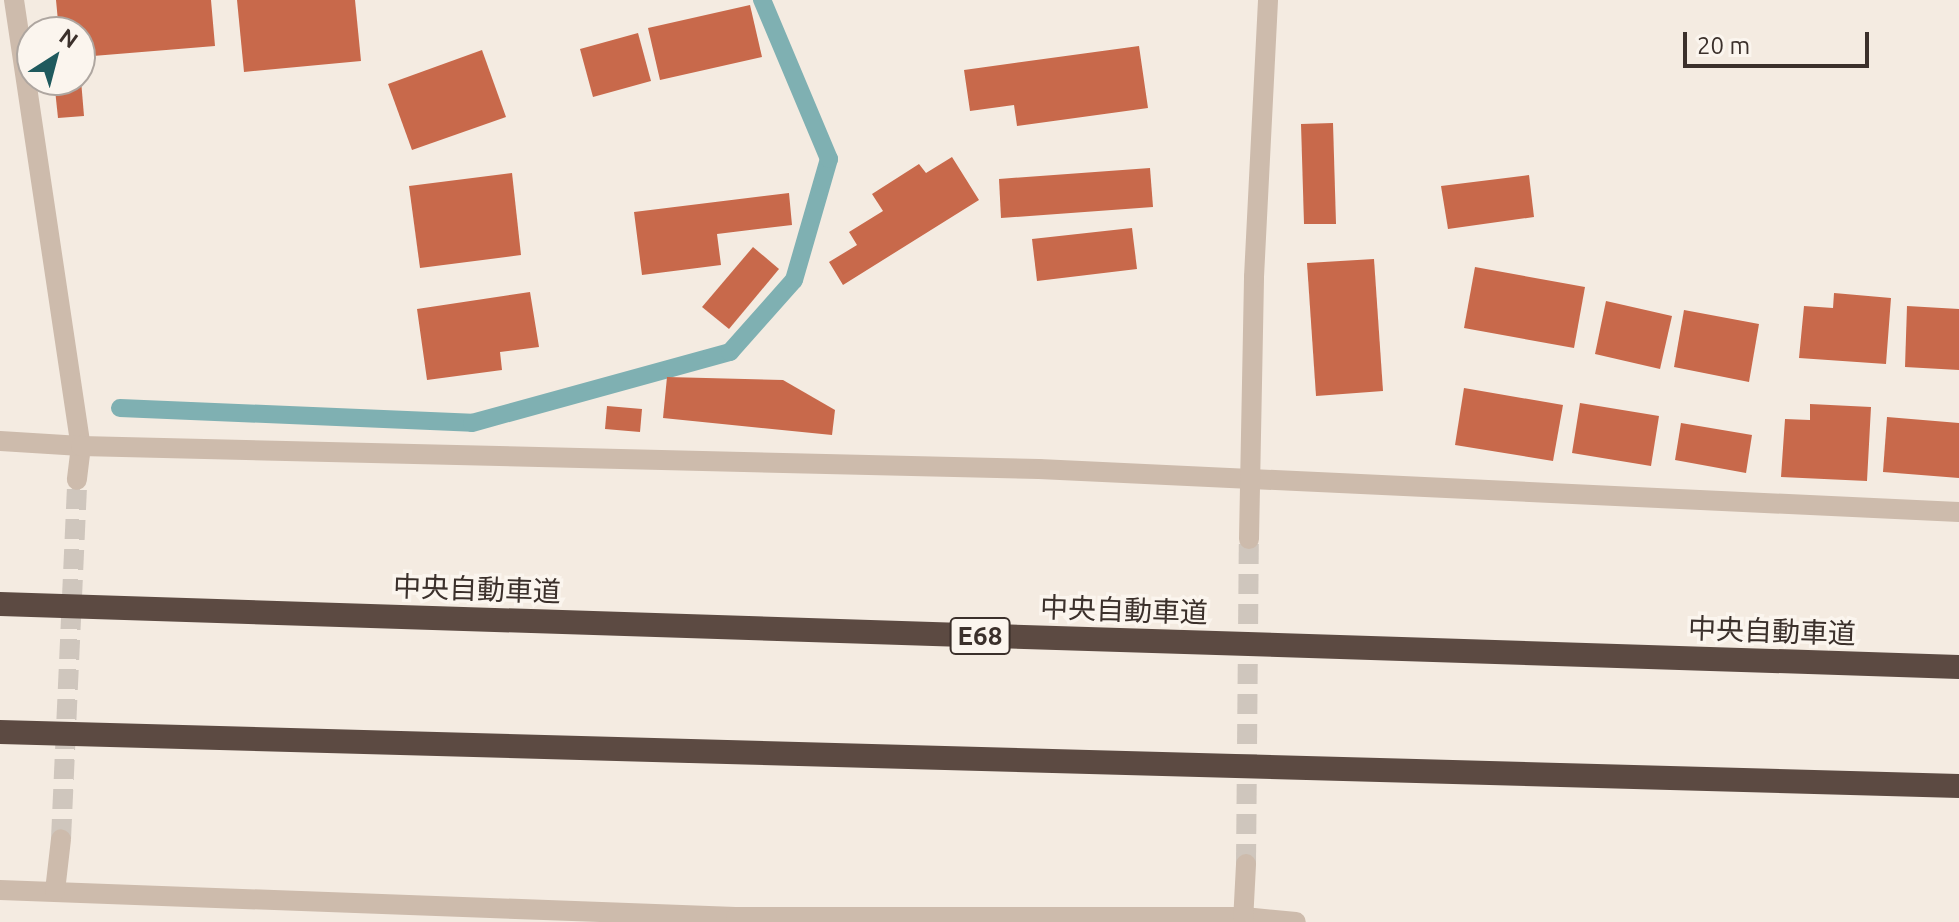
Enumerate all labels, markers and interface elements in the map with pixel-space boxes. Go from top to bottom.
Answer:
north arrow [16,16,96,96]
scale bar [1687,16,1873,66]
text: N [55,23,83,53]
text: 20 m [1697,32,1750,59]
street label: 中央自動車道 [392,569,562,609]
street label: 中央自動車道 [1039,590,1209,630]
street label: 中央自動車道 [1687,611,1857,651]
road number: E68 [948,614,1012,658]

